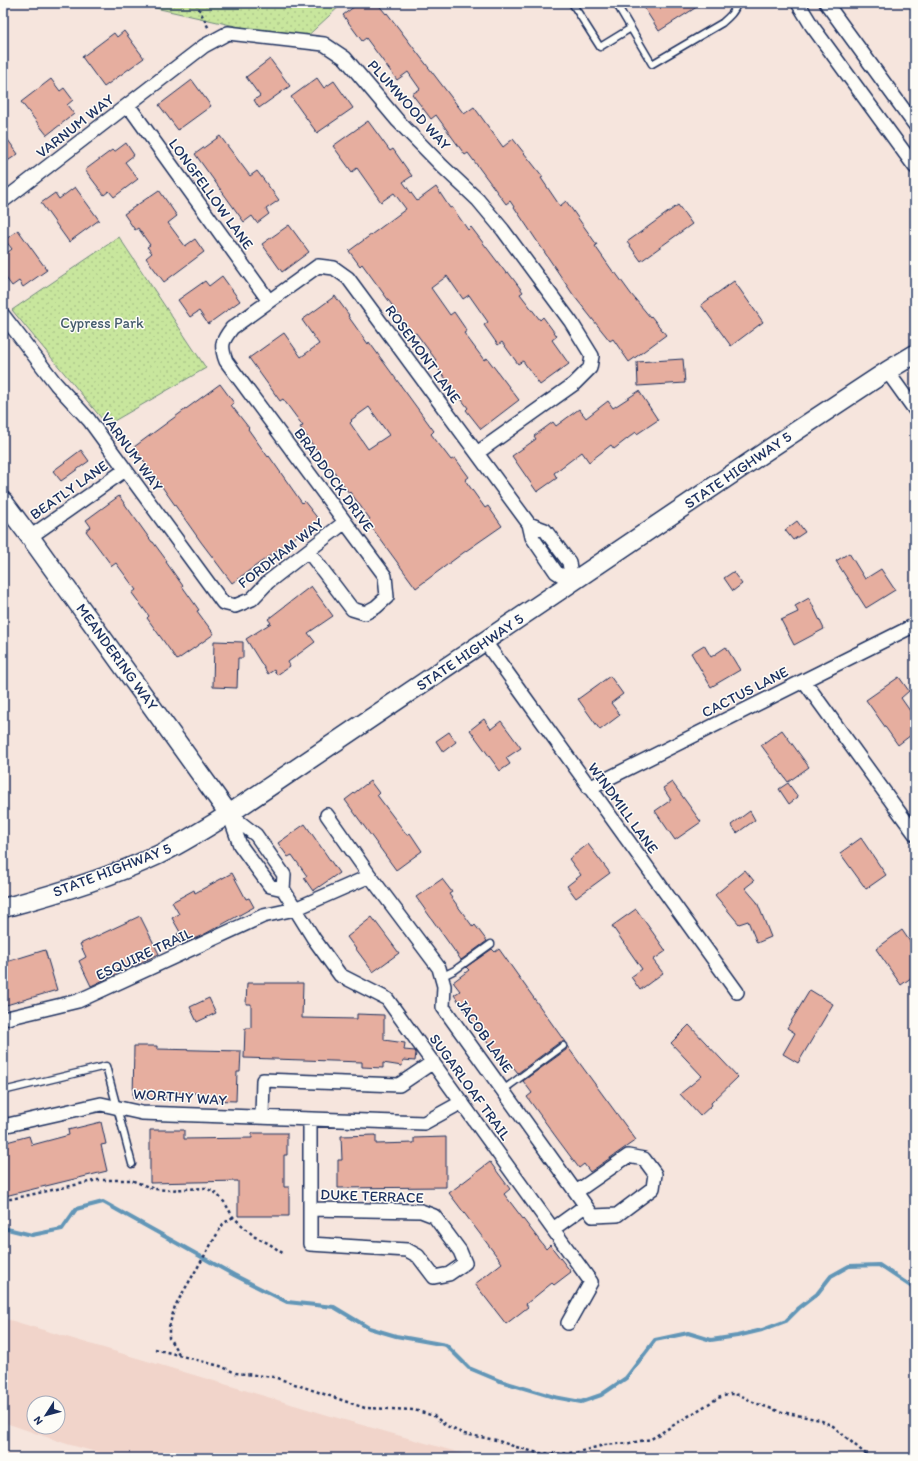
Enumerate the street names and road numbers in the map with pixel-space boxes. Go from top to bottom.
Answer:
street label: PLUMWOOD WAY [364,56,455,154]
street label: VARNUM WAY [33,90,118,162]
street label: LONGFELLOW LANE [165,135,257,253]
street label: ROSEMONT LANE [381,301,465,407]
street label: VARNUM WAY [97,409,167,495]
street label: BRADDOCK DRIVE [290,425,378,535]
street label: STATE HIGHWAY 5 [681,427,795,513]
street label: BEATLY LANE [27,457,111,523]
street label: FORDHAM WAY [234,514,328,592]
street label: MEANDERING WAY [72,600,162,714]
street label: STATE HIGHWAY 5 [413,609,527,695]
street label: CACTUS LANE [699,662,791,722]
street label: WINDMILL LANE [584,759,662,857]
street label: STATE HIGHWAY 5 [50,839,174,901]
street label: ESQUIRE TRAIL [93,924,196,984]
street label: JACOB LANE [453,996,517,1076]
street label: SUGARLOAF TRAIL [425,1030,515,1144]
street label: WORTHY WAY [133,1085,228,1109]
street label: DUKE TERRACE [320,1185,424,1207]

